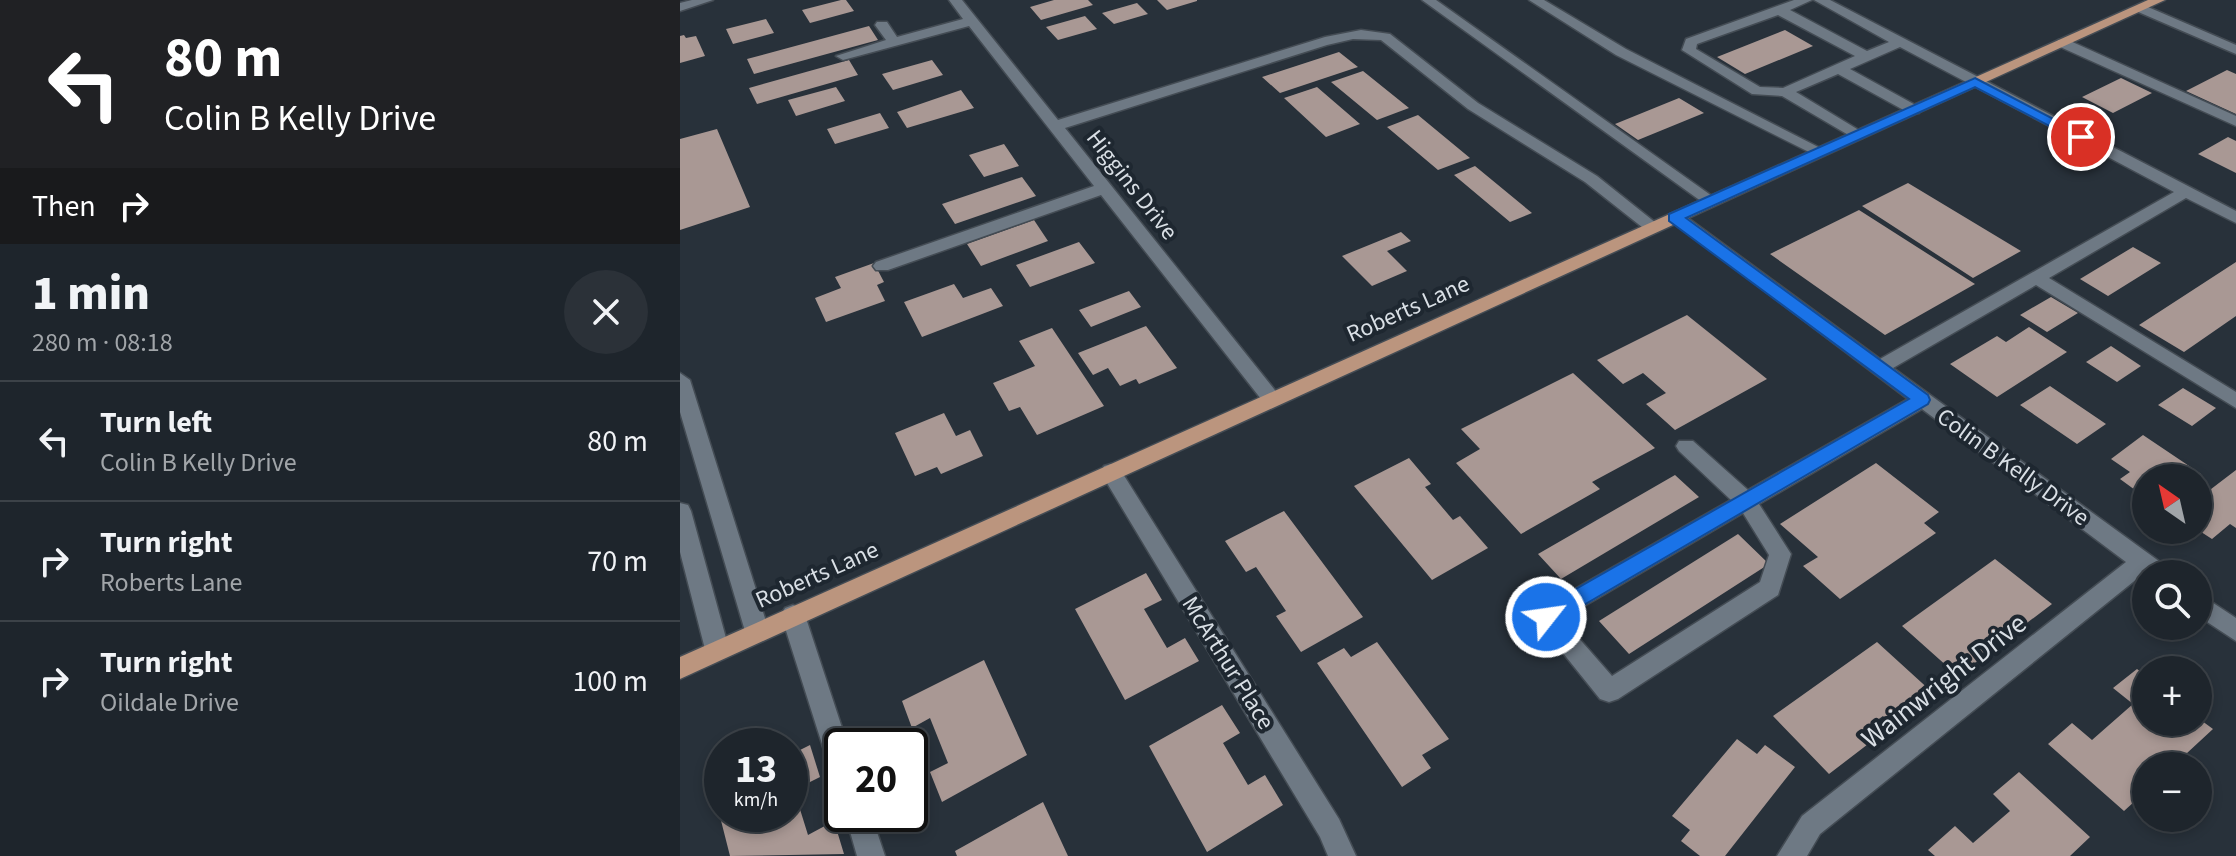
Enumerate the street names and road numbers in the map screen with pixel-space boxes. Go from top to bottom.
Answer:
street label: Higgins Drive [1078,122,1186,248]
street label: Roberts Lane [1341,266,1475,352]
street label: Colin B Kelly Drive [1929,400,2097,534]
street label: Roberts Lane [750,532,884,618]
street label: McArthur Place [1173,590,1283,736]
street label: Wainwright Drive [1853,604,2035,758]

